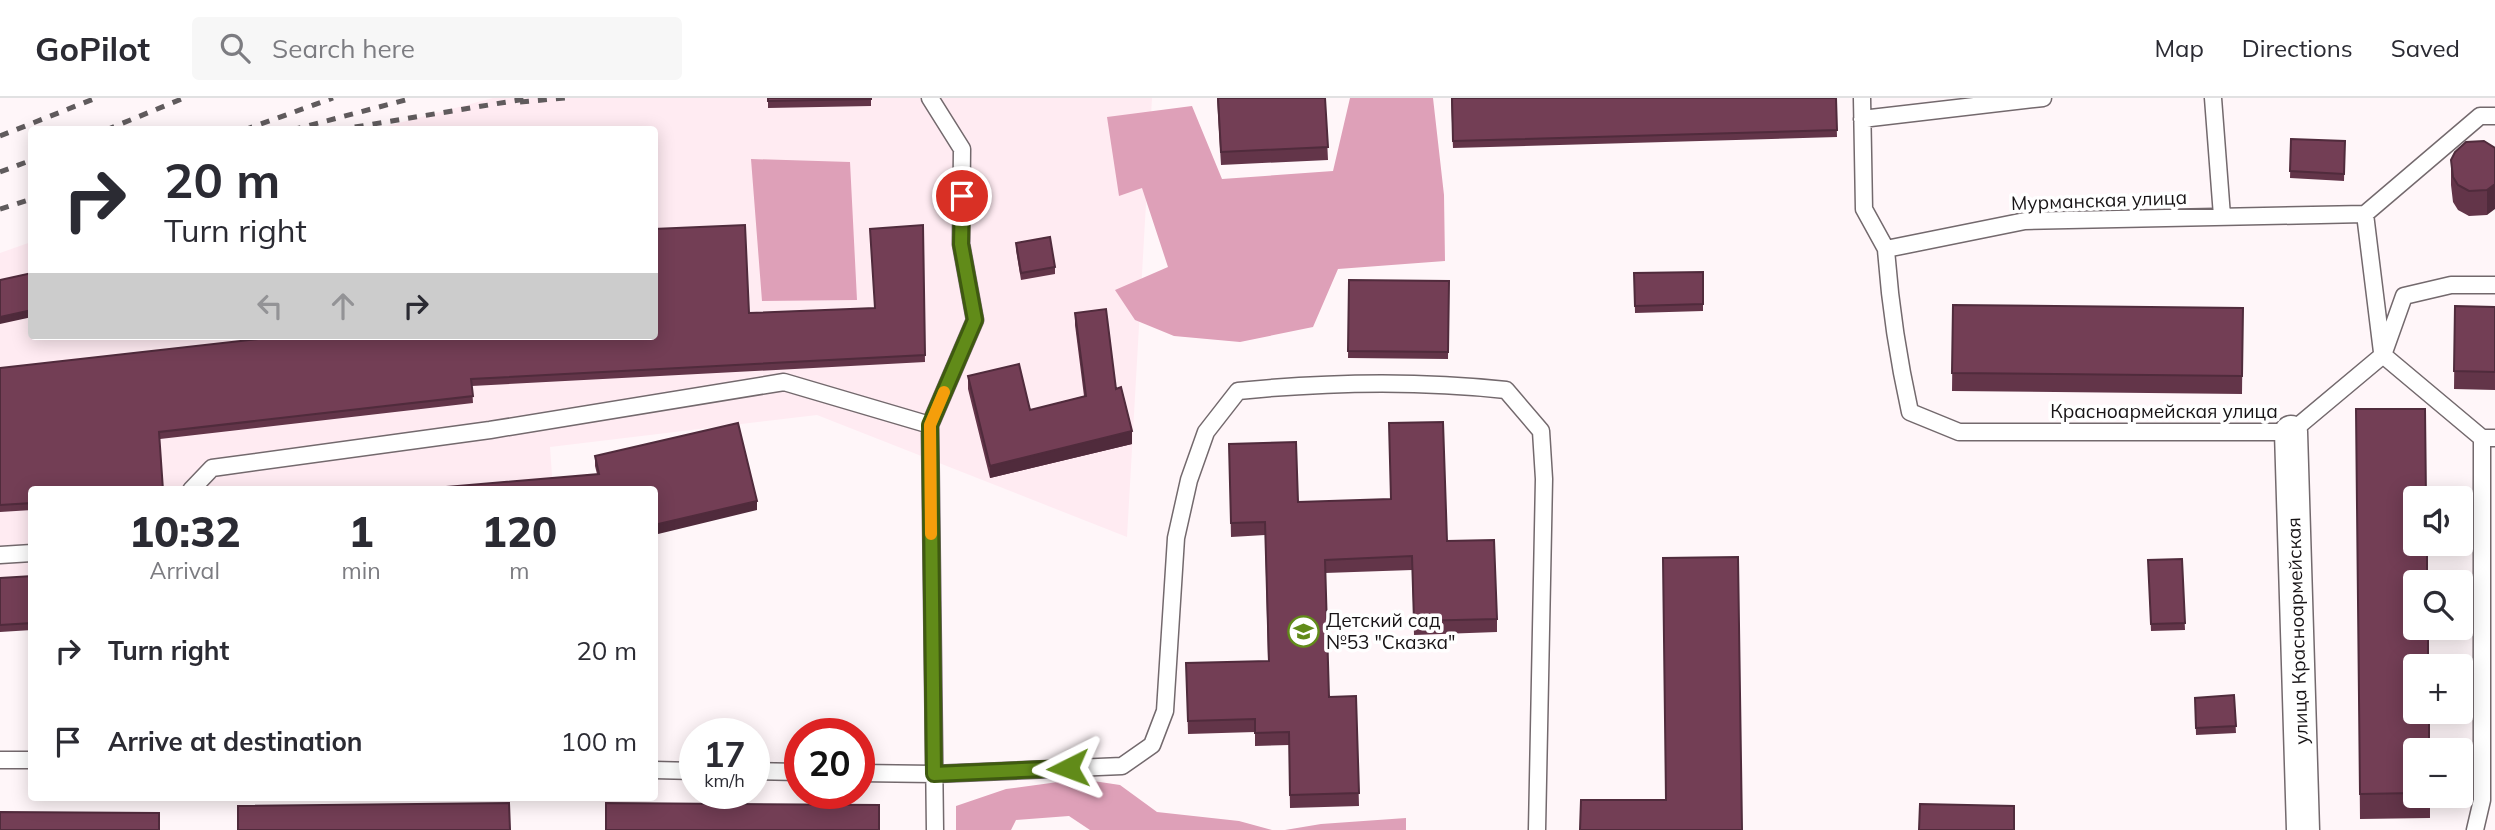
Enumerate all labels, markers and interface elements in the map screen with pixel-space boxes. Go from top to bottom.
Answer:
search box [192,17,682,80]
text: GoPilot [35,28,150,69]
icon: search [216,29,254,67]
text: Search here [272,32,415,65]
text: Map [2154,33,2204,63]
text: Directions [2242,33,2353,63]
text: Saved [2391,33,2460,63]
text: 20 m [164,149,280,210]
icon: right [49,154,140,245]
pin [932,166,992,226]
icon: arrive [943,177,981,215]
street label: Мурманская улица [2011,185,2187,215]
text: Turn right [164,210,307,250]
icon: left [251,287,289,325]
icon: ahead [324,287,362,325]
icon: right [397,287,435,325]
street label: Красноармейская улица [2050,399,2278,423]
map controls [2403,486,2473,808]
button: sound [2403,486,2473,556]
text: 10:32 [129,505,241,558]
text: 1 [348,505,374,558]
text: 120 [482,505,557,558]
street label: улица Красноармейская [2281,517,2313,745]
text: Arrival [150,556,220,585]
text: min [341,556,381,585]
text: m [509,556,529,585]
button: search [2403,570,2473,640]
place label: Детский сад №53 "Сказка" [1326,608,1456,654]
school or university icon: Детский сад №53 "Сказка" [1286,614,1320,648]
icon: right [49,632,87,670]
text: Turn right [108,634,229,667]
text: 20 m [576,634,637,667]
button: + [2403,654,2473,724]
speed limit sign: 20 [784,718,875,809]
icon: arrive [49,723,87,761]
text: Arrive at destination [108,725,363,758]
text: 100 m [561,725,637,758]
position arrow [1031,731,1105,805]
text: 17 [703,732,746,776]
button: − [2403,738,2473,808]
text: km/h [704,769,745,792]

